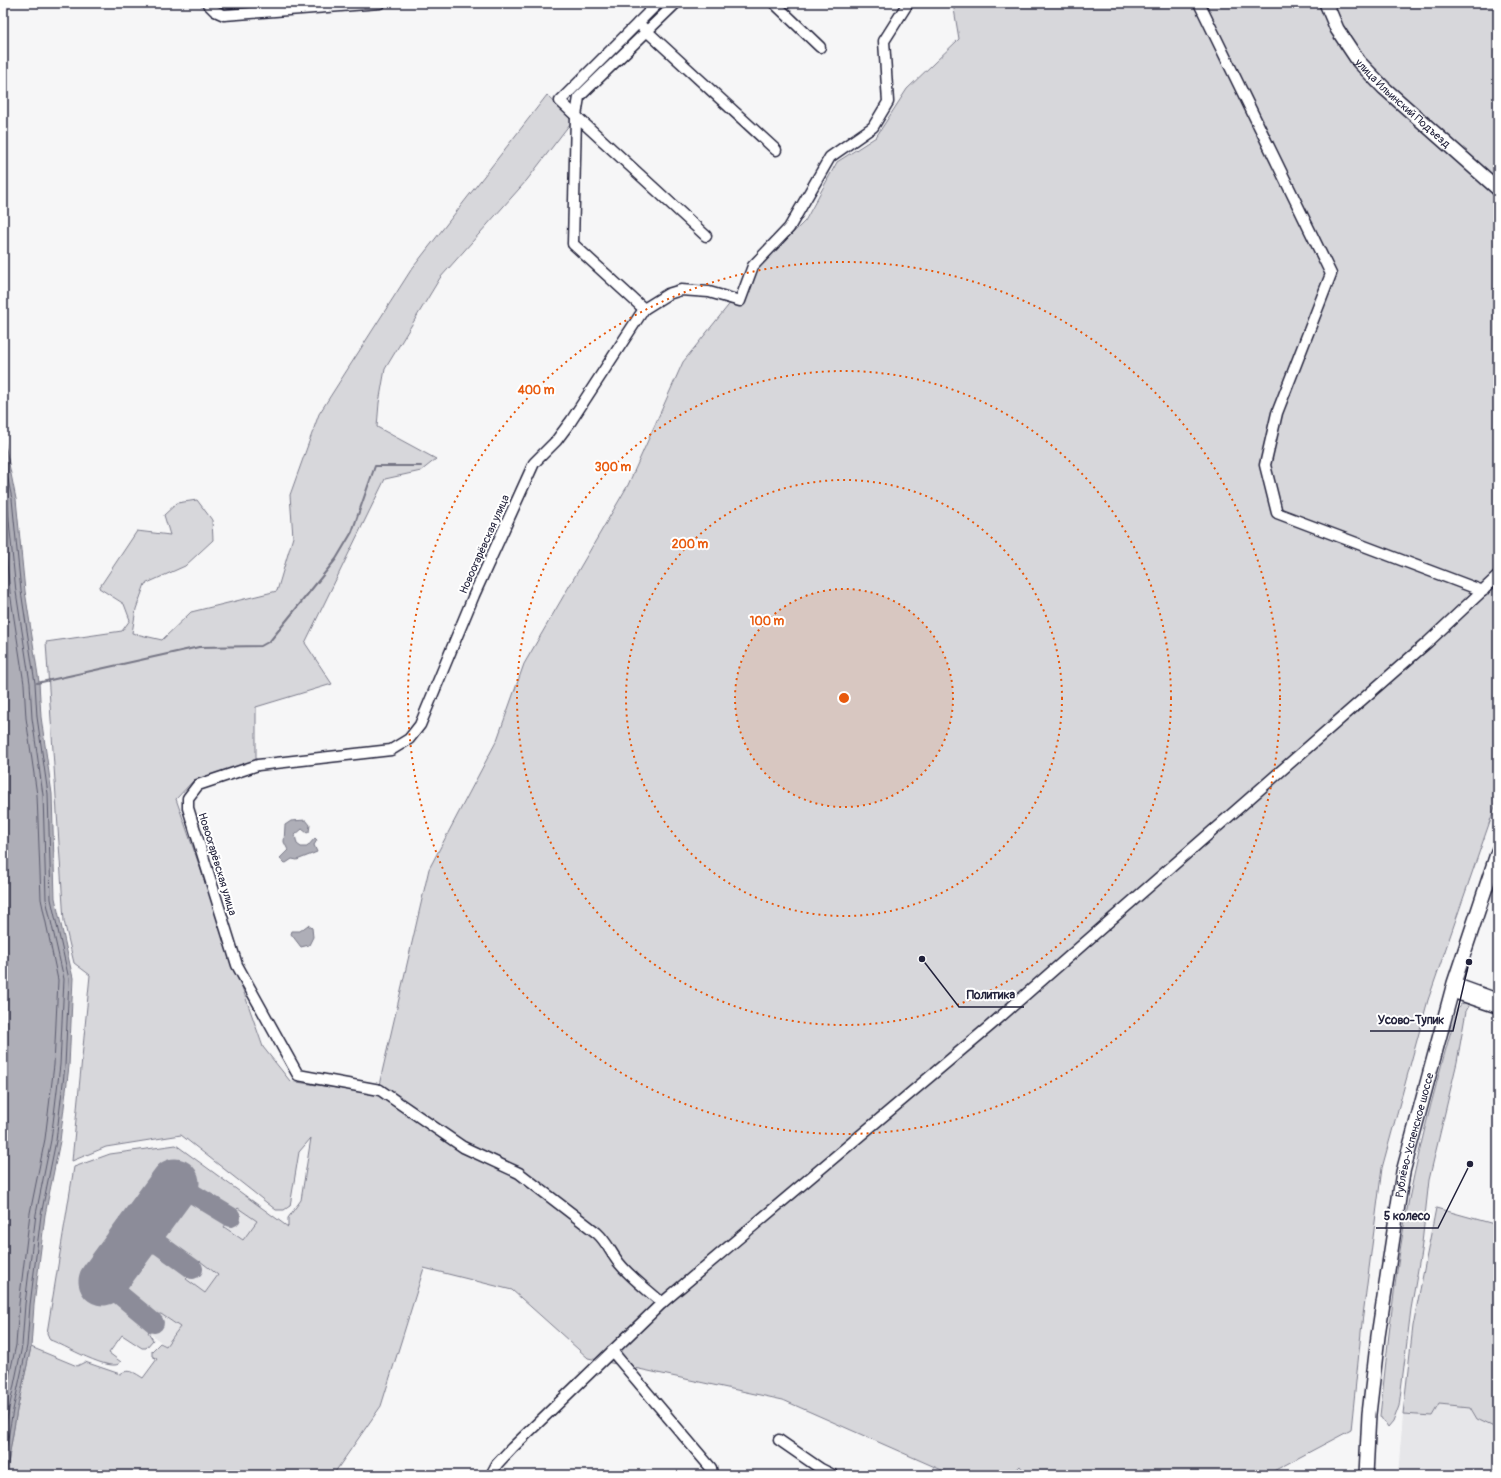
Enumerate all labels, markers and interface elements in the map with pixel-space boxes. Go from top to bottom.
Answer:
street label: улица Ильинский Подъезд [1352,55,1453,151]
text: 400 m [517,383,555,398]
text: 300 m [595,460,632,475]
street label: Новоогарёвская улица [457,493,512,596]
text: 200 m [672,537,709,552]
text: 100 m [750,614,785,629]
centre of rings [837,691,851,705]
street label: Новоогарёвская улица [196,811,239,917]
callout: Политика [959,983,1024,1007]
text: Политика [967,988,1016,1003]
callout: Усово-Тупик [1370,1007,1453,1031]
text: Усово-Тупик [1378,1013,1445,1028]
street label: Рублёво-Успенское шоссе [1393,1071,1437,1198]
callout: 5 колесо [1376,1204,1438,1228]
text: 5 колесо [1384,1209,1431,1224]

